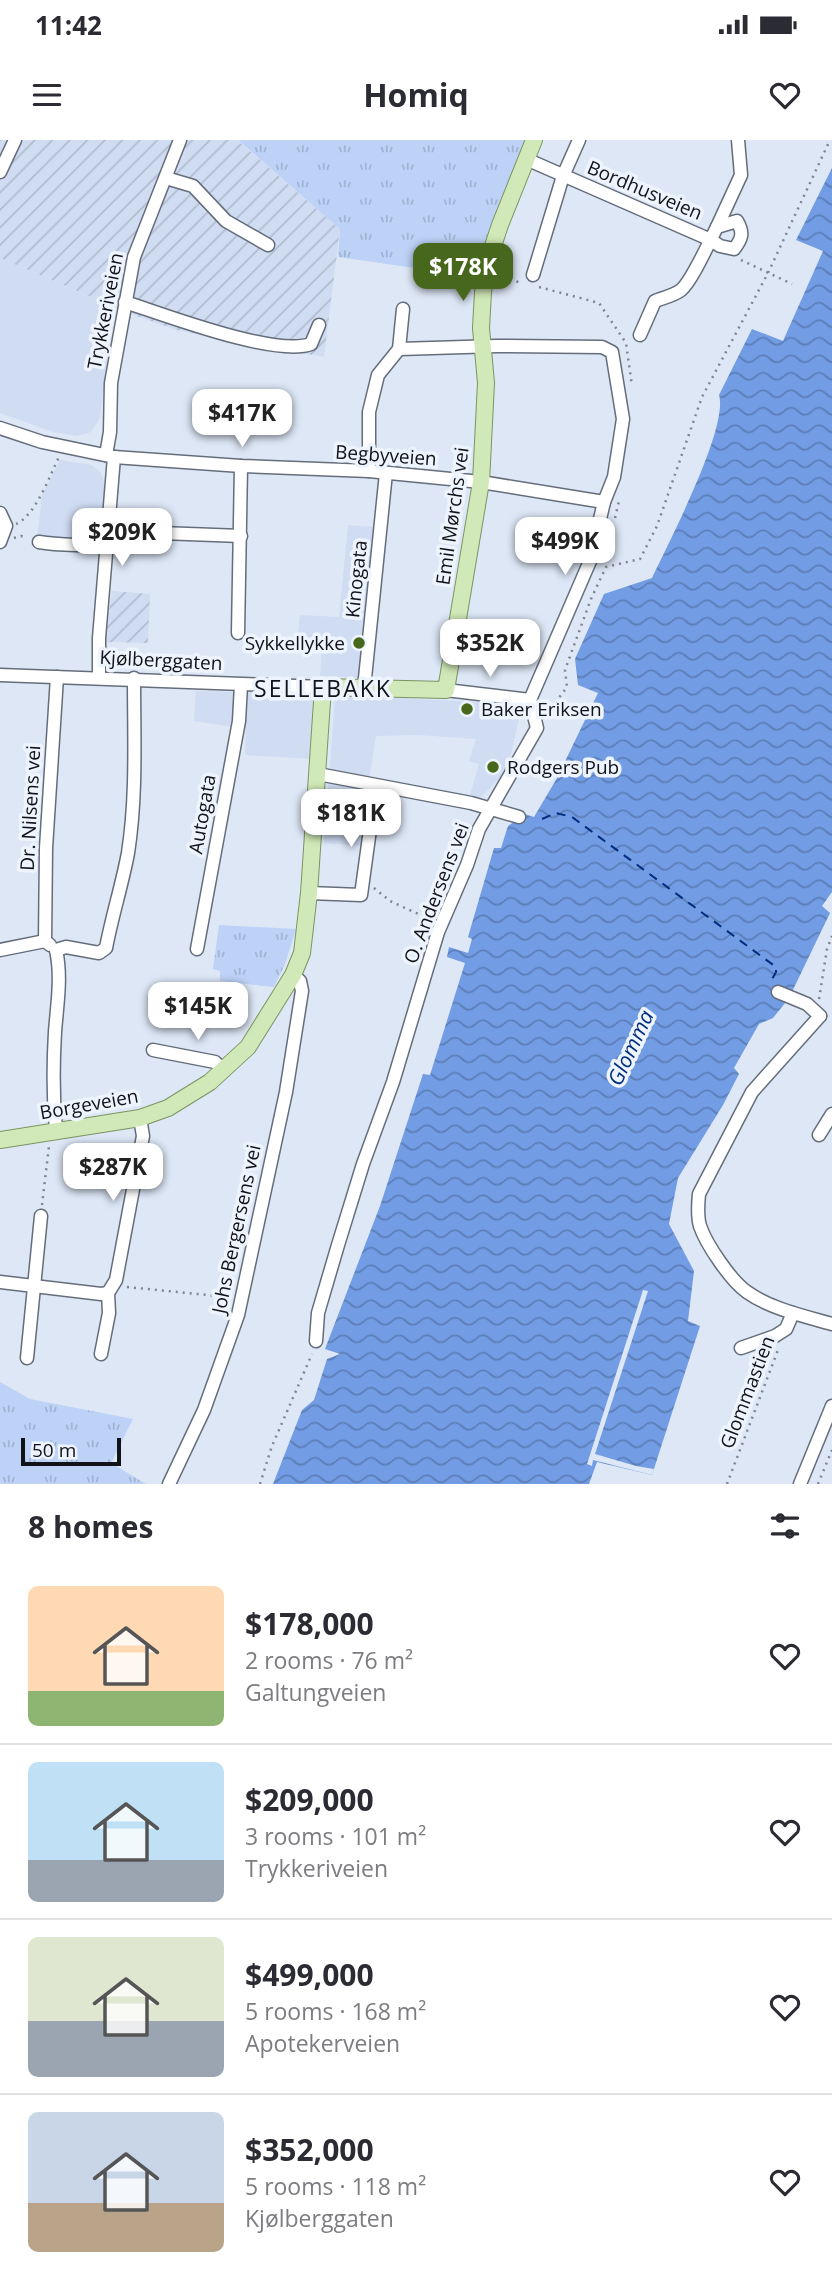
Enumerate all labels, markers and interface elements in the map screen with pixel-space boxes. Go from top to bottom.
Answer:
text: 11:42 [35,7,102,43]
text: Homiq [363,73,469,116]
icon: menu [28,76,66,114]
icon: heart [766,76,804,114]
street label: Bordhusveien [583,154,707,226]
pin: $178K [414,244,512,303]
street label: Trykkeriveien [81,250,129,372]
text: $178K [429,250,497,282]
pin: $417K [193,390,291,449]
text: $417K [208,396,276,428]
street label: Begbyveien [334,438,438,472]
street label: Emil Mørchs vei [429,446,475,586]
pin: $209K [73,508,171,568]
text: $209K [88,515,156,547]
pin: $499K [516,518,614,577]
text: $499K [531,524,599,556]
street label: Kinogata [339,539,373,619]
pin: $352K [441,620,539,679]
text: $352K [456,626,524,658]
place label: Sykkellykke [245,630,345,656]
marker: Sykkellykke [351,635,367,651]
street label: Kjølberggaten [99,644,223,676]
district label: SELLEBAKK [254,672,392,704]
place label: Baker Eriksen [481,696,602,722]
marker: Baker Eriksen [459,701,475,717]
street label: Dr. Nilsens vei [14,745,46,871]
place label: Rodgers Pub [507,754,619,780]
marker: Rodgers Pub [485,759,501,775]
street label: Autogata [182,772,222,856]
pin: $181K [302,790,400,849]
text: $181K [317,796,385,828]
street label: O. Andersens vei [397,819,475,967]
pin: $145K [149,982,247,1042]
text: $145K [164,989,232,1021]
water label: Glomma [601,1005,660,1090]
street label: Borgeveien [38,1083,140,1125]
street label: Johs Bergersens vei [205,1142,267,1318]
pin: $287K [64,1144,162,1203]
text: $287K [79,1150,147,1182]
street label: Glommastien [714,1332,780,1452]
scale bar [21,1435,121,1467]
text: 50 m [32,1437,76,1463]
text: 8 homes [28,1506,153,1547]
icon: filters [766,1507,804,1545]
text: $178,000 [245,1603,374,1644]
icon: home [84,1614,168,1698]
icon: heart [766,1637,804,1675]
text: 2 rooms · 76 m² [245,1644,413,1676]
text: Galtungveien [245,1676,386,1708]
text: $209,000 [245,1779,374,1820]
icon: home [84,1790,168,1874]
icon: heart [766,1813,804,1851]
text: 3 rooms · 101 m² [245,1820,426,1852]
text: Trykkeriveien [245,1852,388,1884]
text: $499,000 [245,1954,374,1995]
icon: home [84,1965,168,2049]
icon: heart [766,1988,804,2026]
text: 5 rooms · 168 m² [245,1995,426,2027]
text: Apotekerveien [245,2027,400,2059]
text: $352,000 [245,2129,374,2170]
icon: home [84,2140,168,2224]
icon: heart [766,2163,804,2201]
text: 5 rooms · 118 m² [245,2170,426,2202]
text: Kjølberggaten [245,2202,394,2234]

